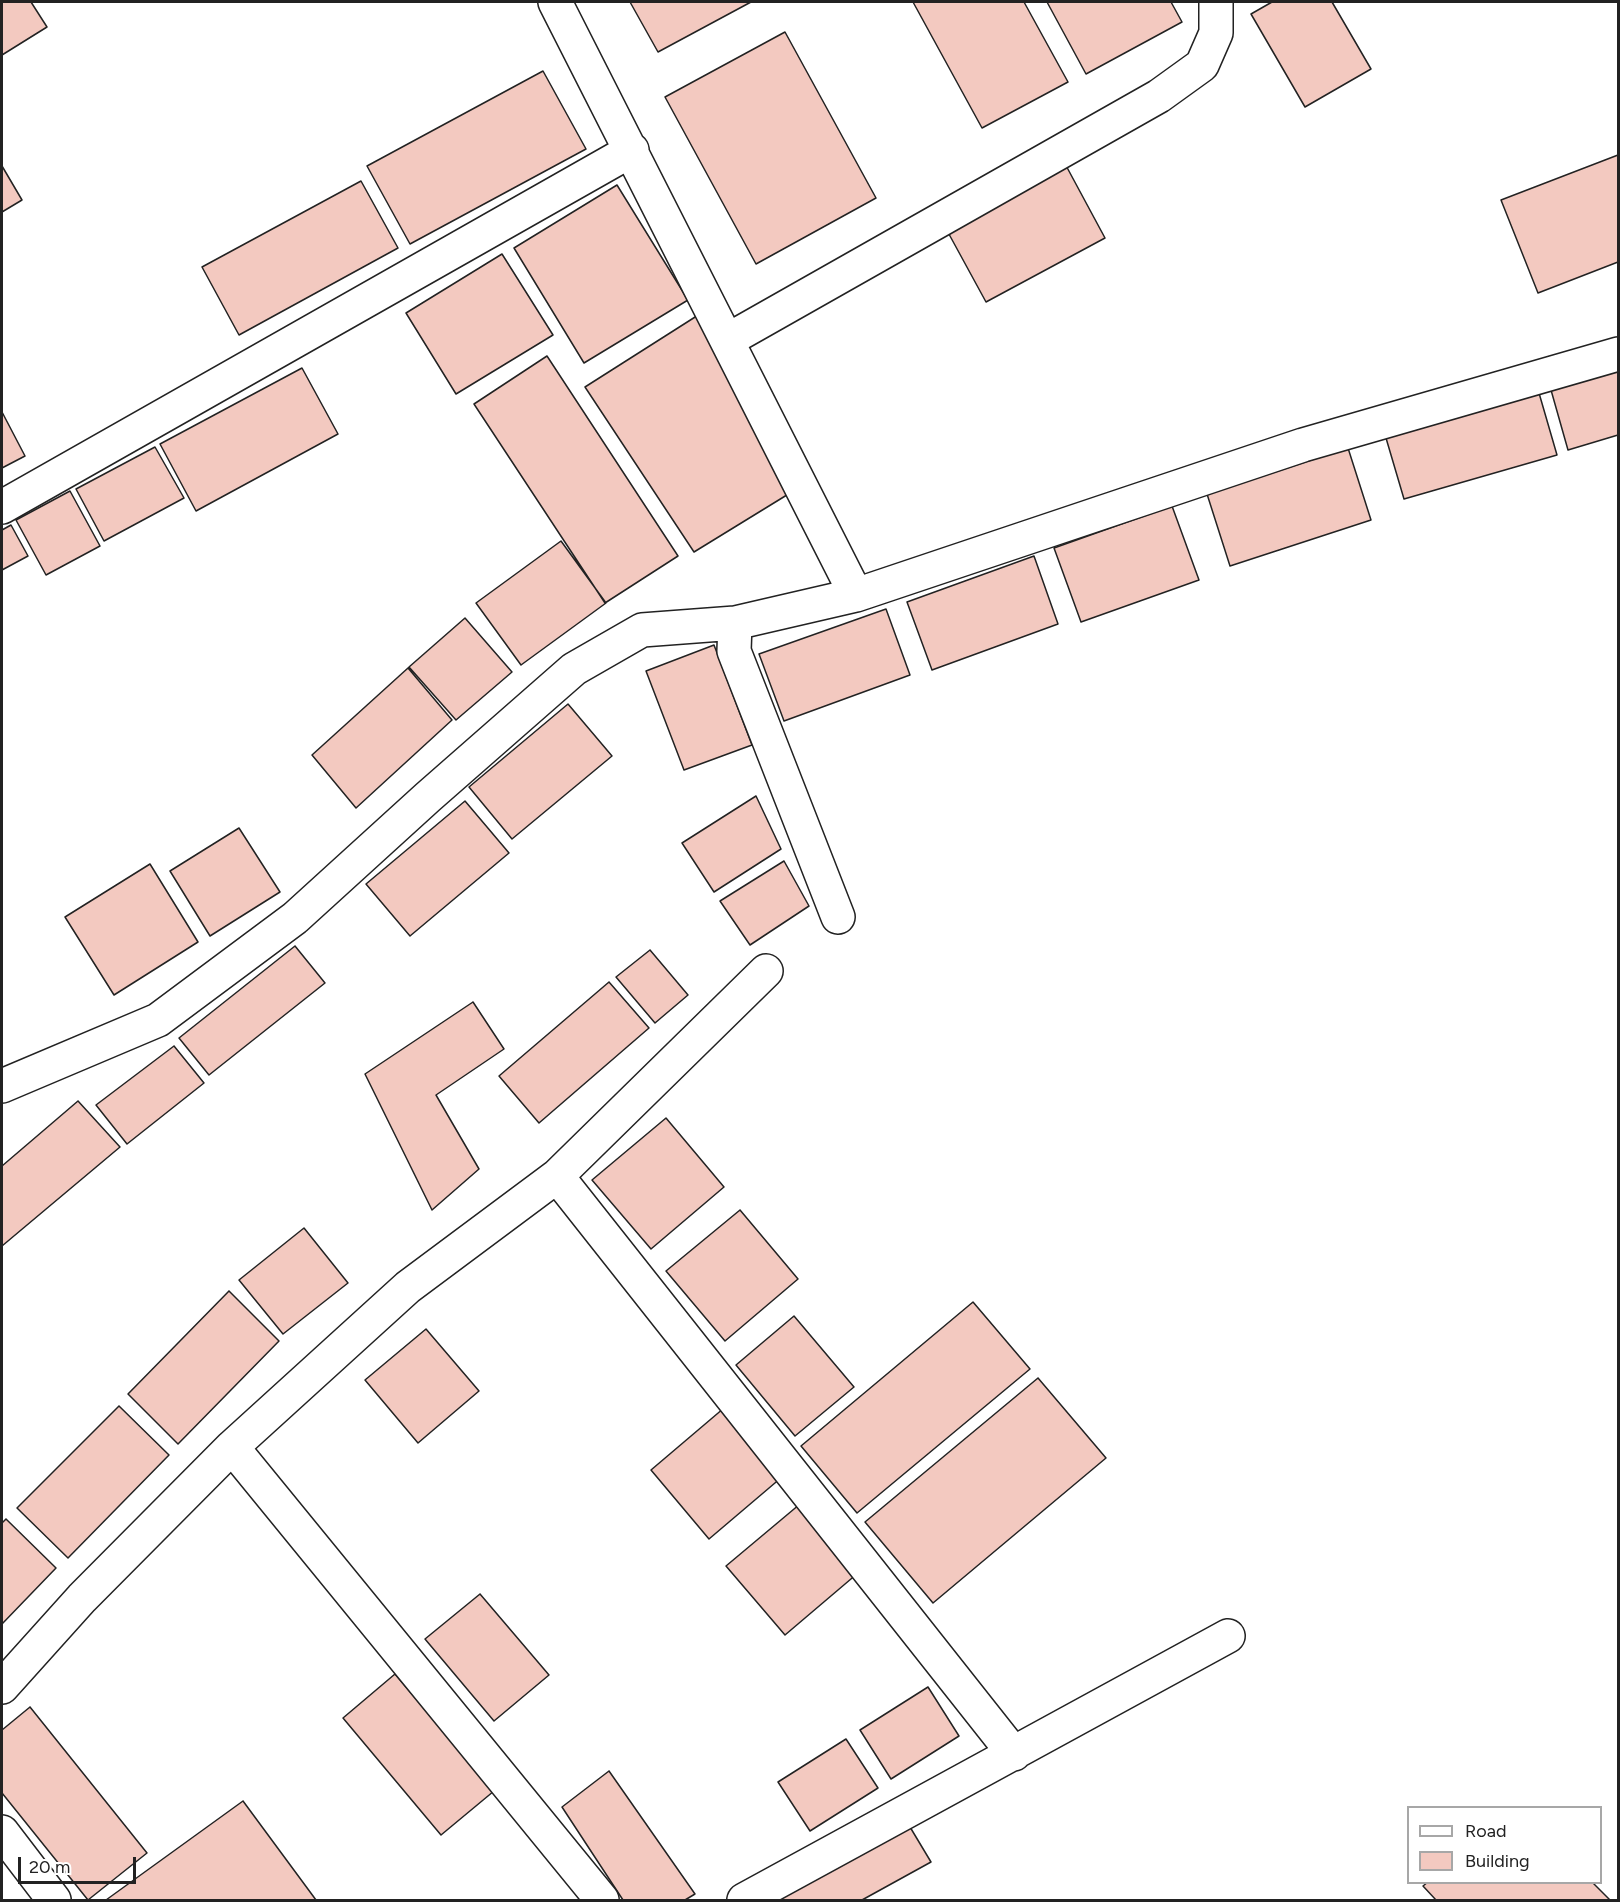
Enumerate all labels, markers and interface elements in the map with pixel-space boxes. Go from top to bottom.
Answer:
legend [1407,1806,1602,1884]
text: Road [1465,1820,1506,1842]
scale bar [21,1845,140,1883]
text: Building [1465,1850,1530,1872]
text: 20 m [29,1856,70,1878]

